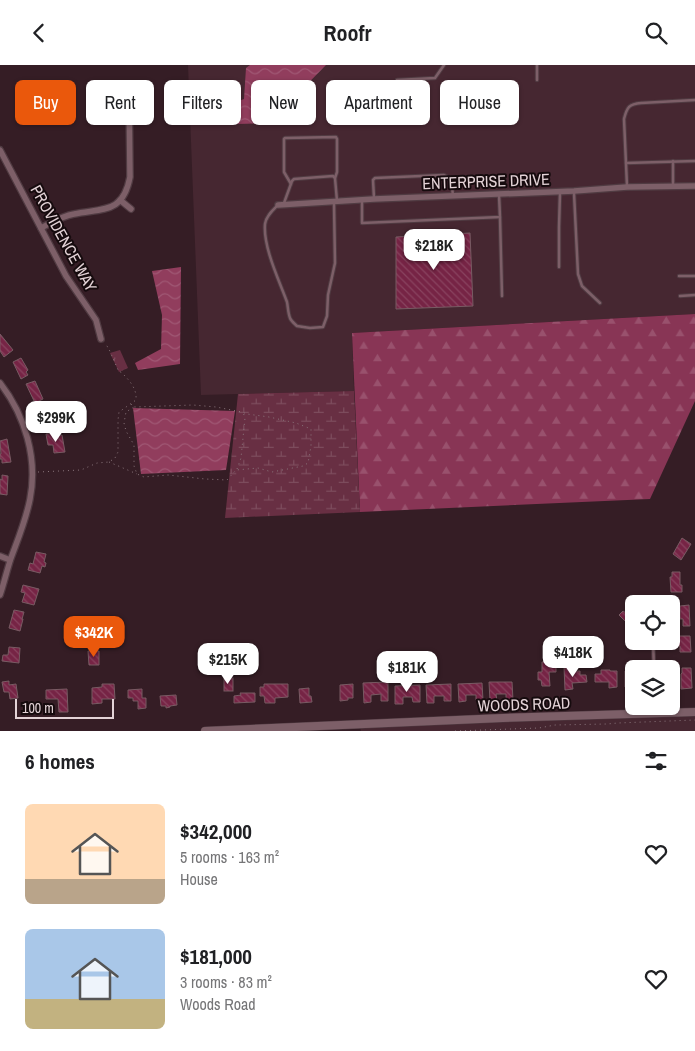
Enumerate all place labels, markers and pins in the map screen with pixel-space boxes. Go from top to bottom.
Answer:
pin: $218K [399,229,469,271]
pin: $299K [21,401,91,443]
pin: $342K [59,615,129,658]
pin: $418K [538,635,608,678]
pin: $215K [193,643,263,685]
pin: $181K [372,651,442,693]

